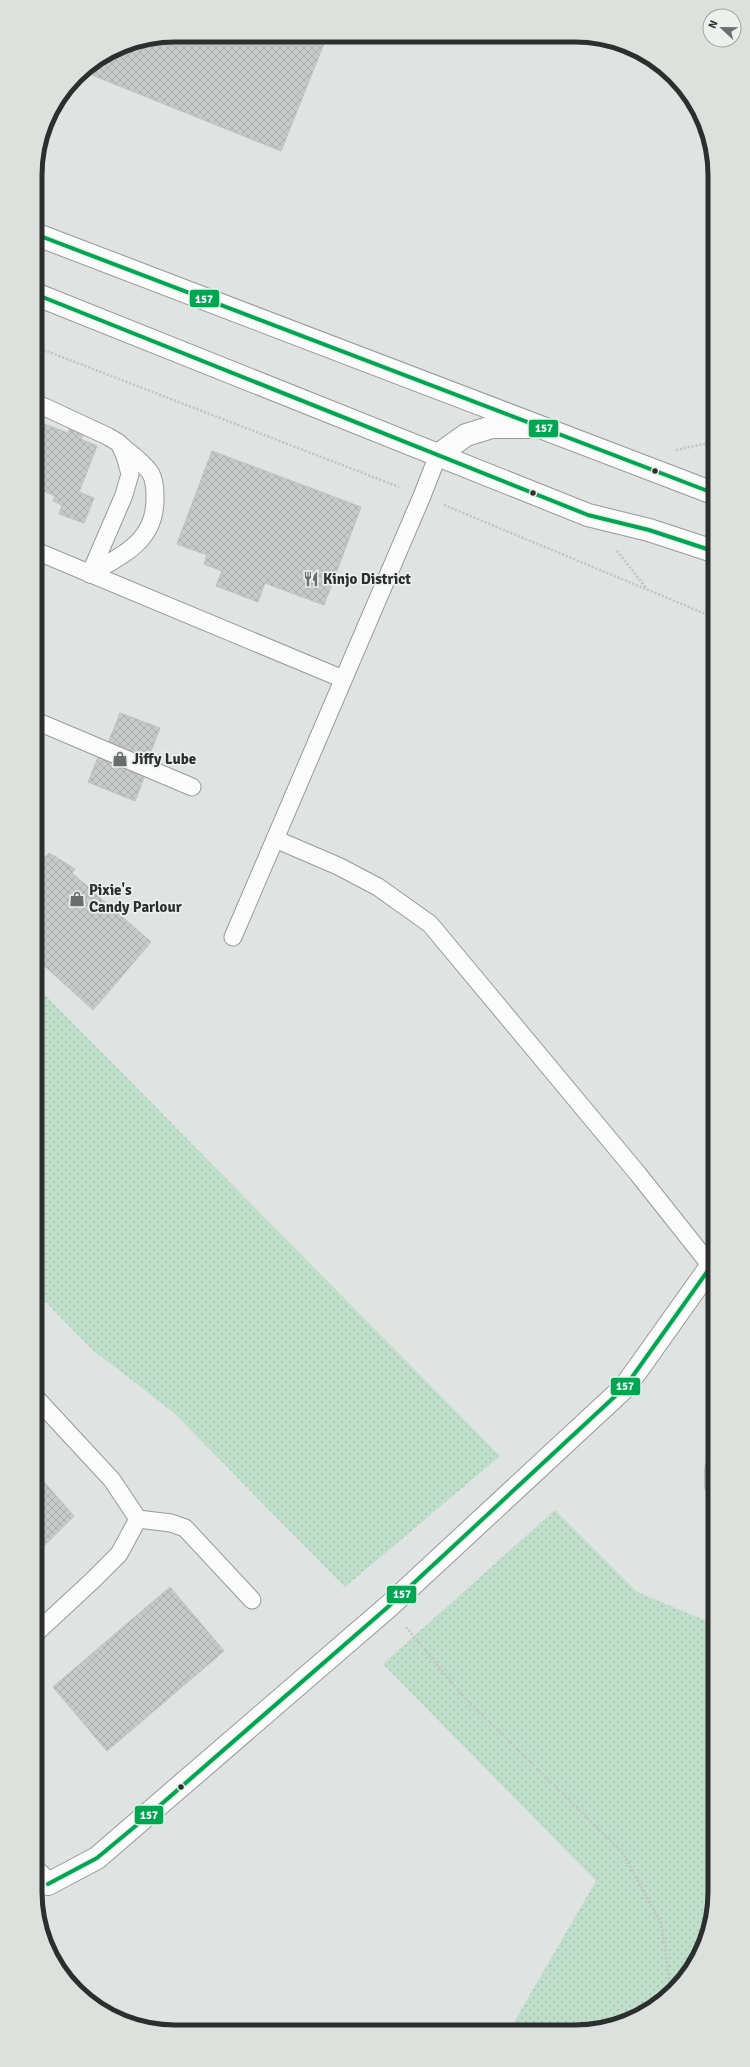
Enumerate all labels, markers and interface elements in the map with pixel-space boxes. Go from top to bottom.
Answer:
north arrow [702,8,742,48]
text: N [706,18,721,30]
line badge: 157 [189,289,220,308]
text: 157 [195,293,213,306]
line badge: 157 [528,419,559,438]
text: 157 [535,422,553,435]
unlabelled marker [650,466,660,476]
unlabelled marker [528,488,538,498]
restaurant icon: Kinjo District [302,570,320,588]
place label: Kinjo District [323,570,411,588]
shop icon: Jiffy Lube [111,750,129,768]
place label: Jiffy Lube [132,750,196,768]
place label: Pixie's Candy Parlour [89,881,182,916]
shop icon: Pixie's Candy Parlour [68,890,86,908]
line badge: 157 [610,1377,641,1396]
text: 157 [616,1380,634,1393]
line badge: 157 [386,1585,417,1604]
text: 157 [393,1588,411,1601]
unlabelled marker [176,1782,186,1792]
line badge: 157 [134,1805,164,1825]
text: 157 [140,1809,158,1822]

